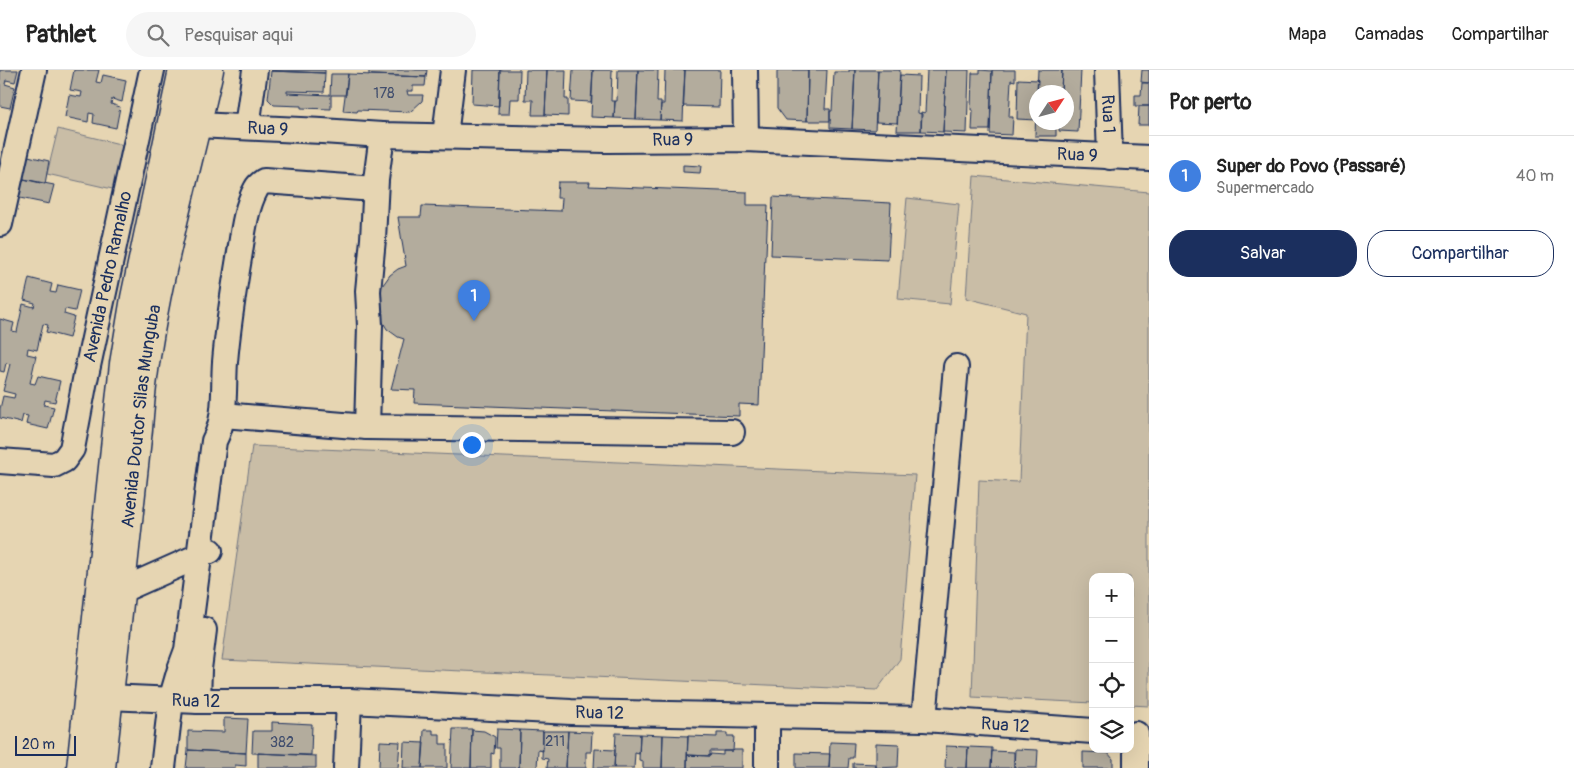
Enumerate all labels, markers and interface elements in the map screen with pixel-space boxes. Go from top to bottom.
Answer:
search box [126,12,476,57]
text: Pathlet [25,20,96,49]
icon: search [144,21,172,49]
text: Pesquisar aqui [184,23,293,47]
text: Mapa [1288,23,1326,46]
text: Camadas [1354,23,1424,46]
text: Compartilhar [1452,23,1549,46]
house number: 178 [373,84,395,103]
north arrow [1029,85,1074,130]
text: Por perto [1169,89,1251,116]
street label: Rua 1 [1096,94,1120,134]
street label: Rua 9 [247,116,289,141]
street label: Rua 9 [652,128,693,152]
street label: Rua 9 [1056,143,1098,168]
text: Super do Povo (Passaré) [1216,154,1407,178]
text: 1 [1182,166,1188,186]
text: 40 m [1516,166,1554,186]
text: Supermercado [1216,178,1314,198]
street label: Avenida Pedro Ramalho [78,189,138,364]
button: Salvar [1169,230,1357,277]
button: Compartilhar [1367,230,1554,277]
pin: 1 [458,280,490,321]
street label: Avenida Doutor Silas Munguba [116,303,167,529]
your location [459,432,485,458]
map controls [1089,573,1134,753]
button: + [1089,573,1134,618]
button: − [1089,618,1134,663]
button: locate [1089,663,1134,708]
street label: Rua 12 [171,689,220,713]
street label: Rua 12 [575,701,624,725]
button: layers [1089,708,1134,753]
street label: Rua 12 [980,712,1031,738]
house number: 211 [545,732,565,751]
scale bar [15,733,76,756]
house number: 382 [270,733,294,752]
text: 20 m [22,736,55,753]

